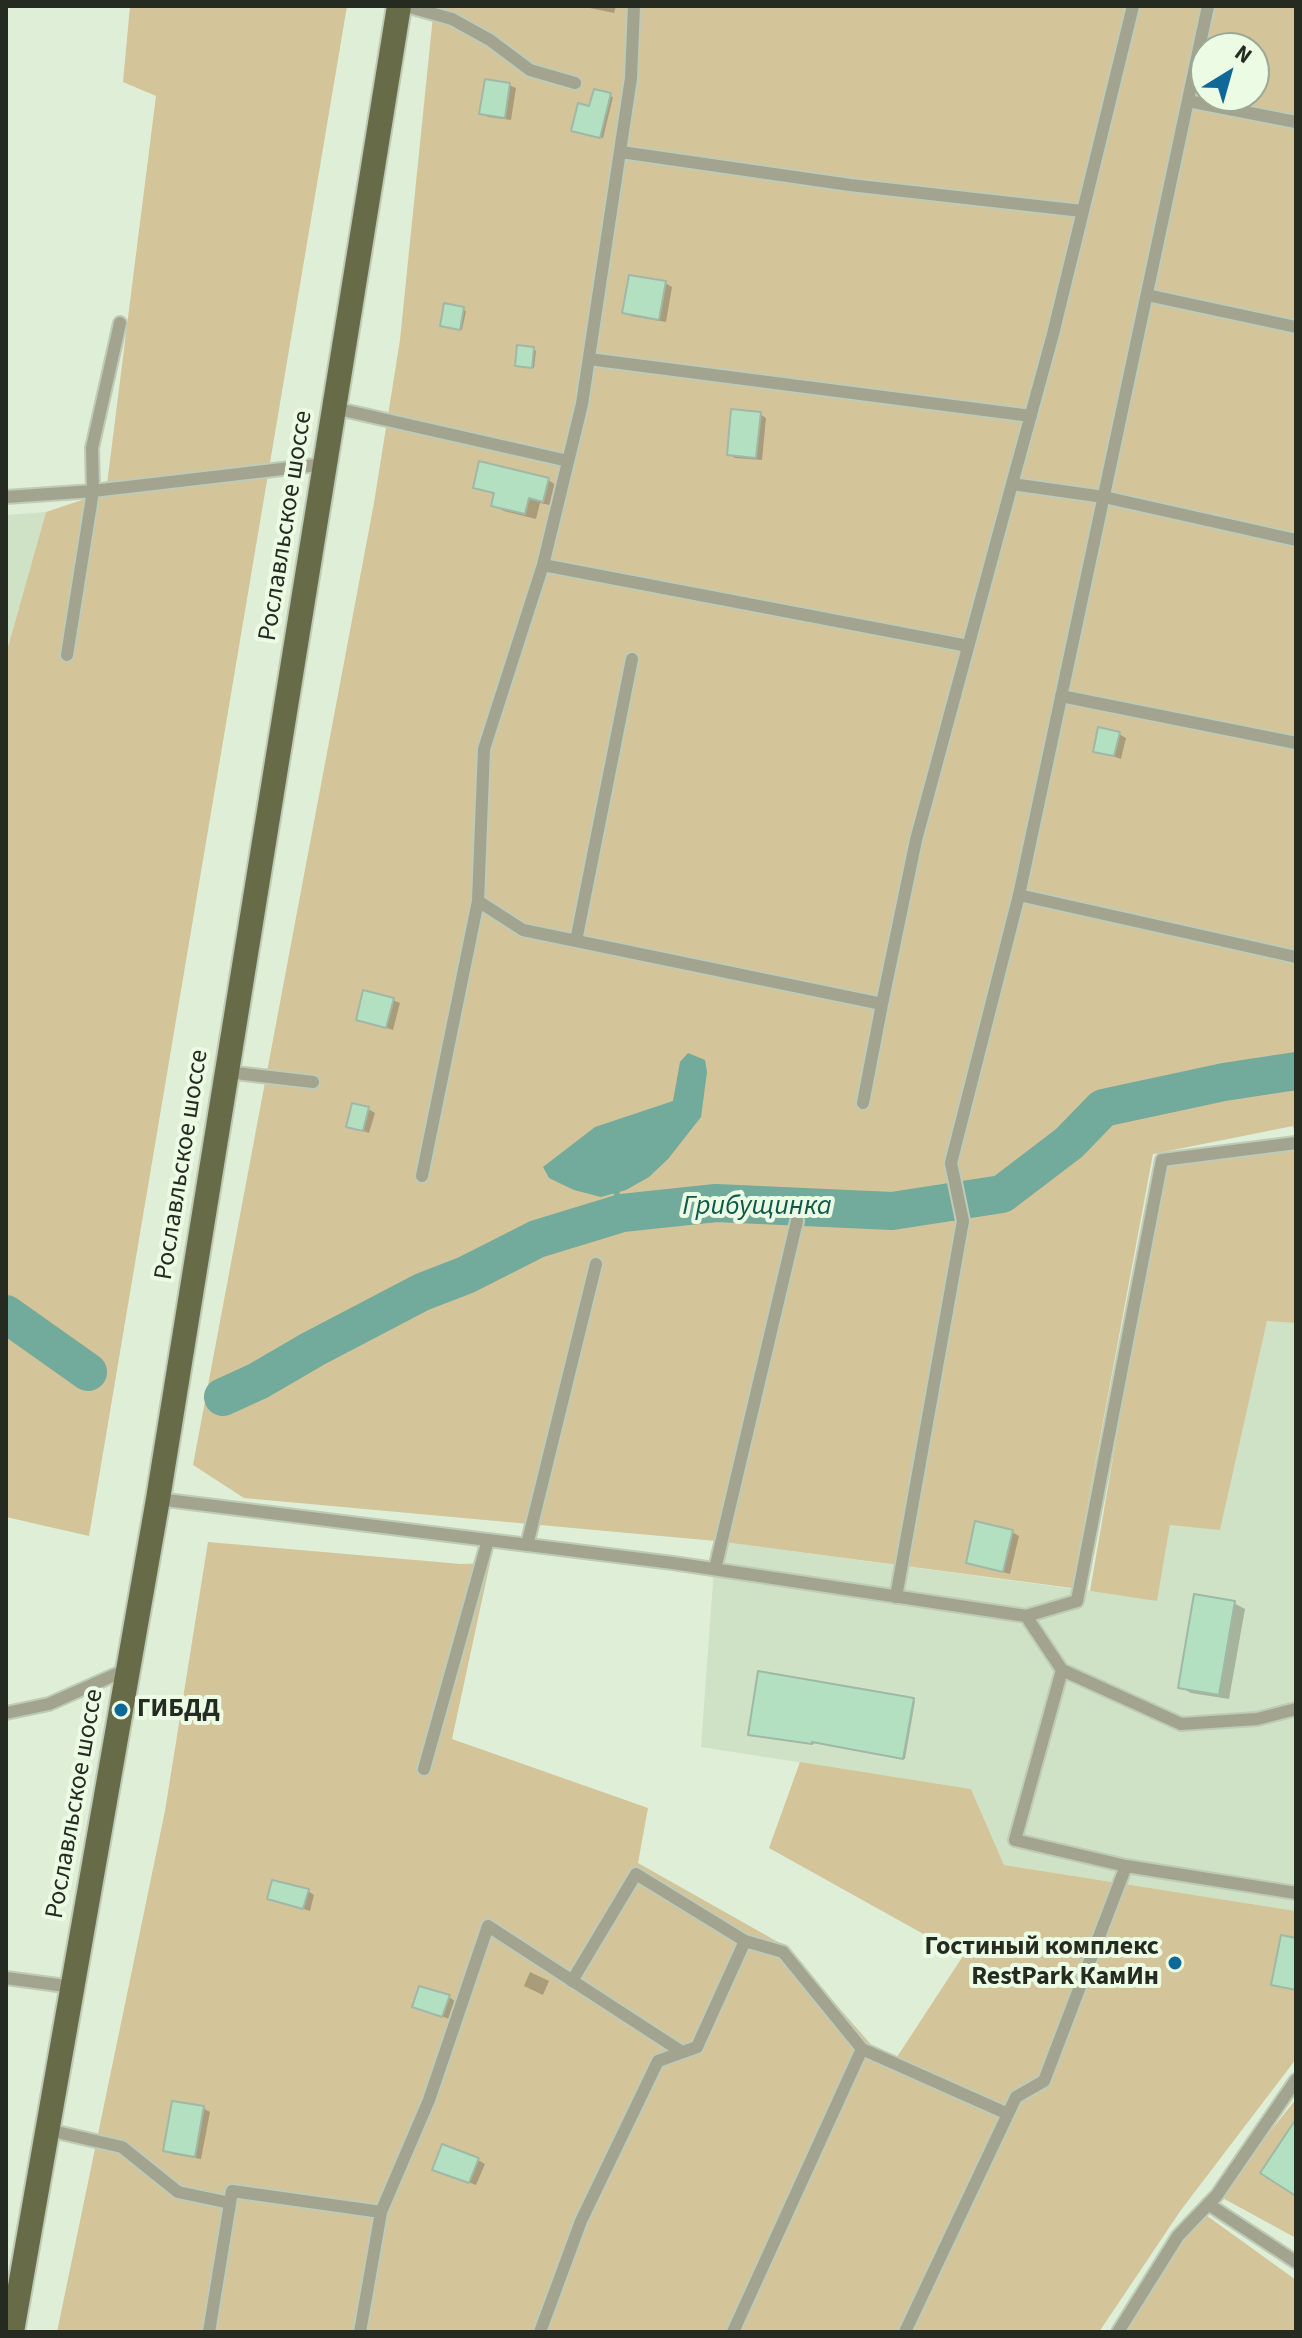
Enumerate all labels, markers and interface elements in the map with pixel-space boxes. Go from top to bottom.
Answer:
north arrow [1190,32,1270,112]
text: N [1228,37,1259,72]
street label: Рославльское шоссе [253,409,321,643]
street label: Рославльское шоссе [149,1048,217,1282]
water label: Грибущинка [682,1191,832,1225]
street label: Рославльское шоссе [40,1687,112,1921]
place label: ГИБДД [137,1694,220,1726]
marker: ГИБДД [112,1701,130,1719]
place label: Гостиный комплекс RestPark КамИн [925,1932,1159,1994]
marker: Гостиный комплекс RestPark КамИн [1166,1954,1184,1972]

